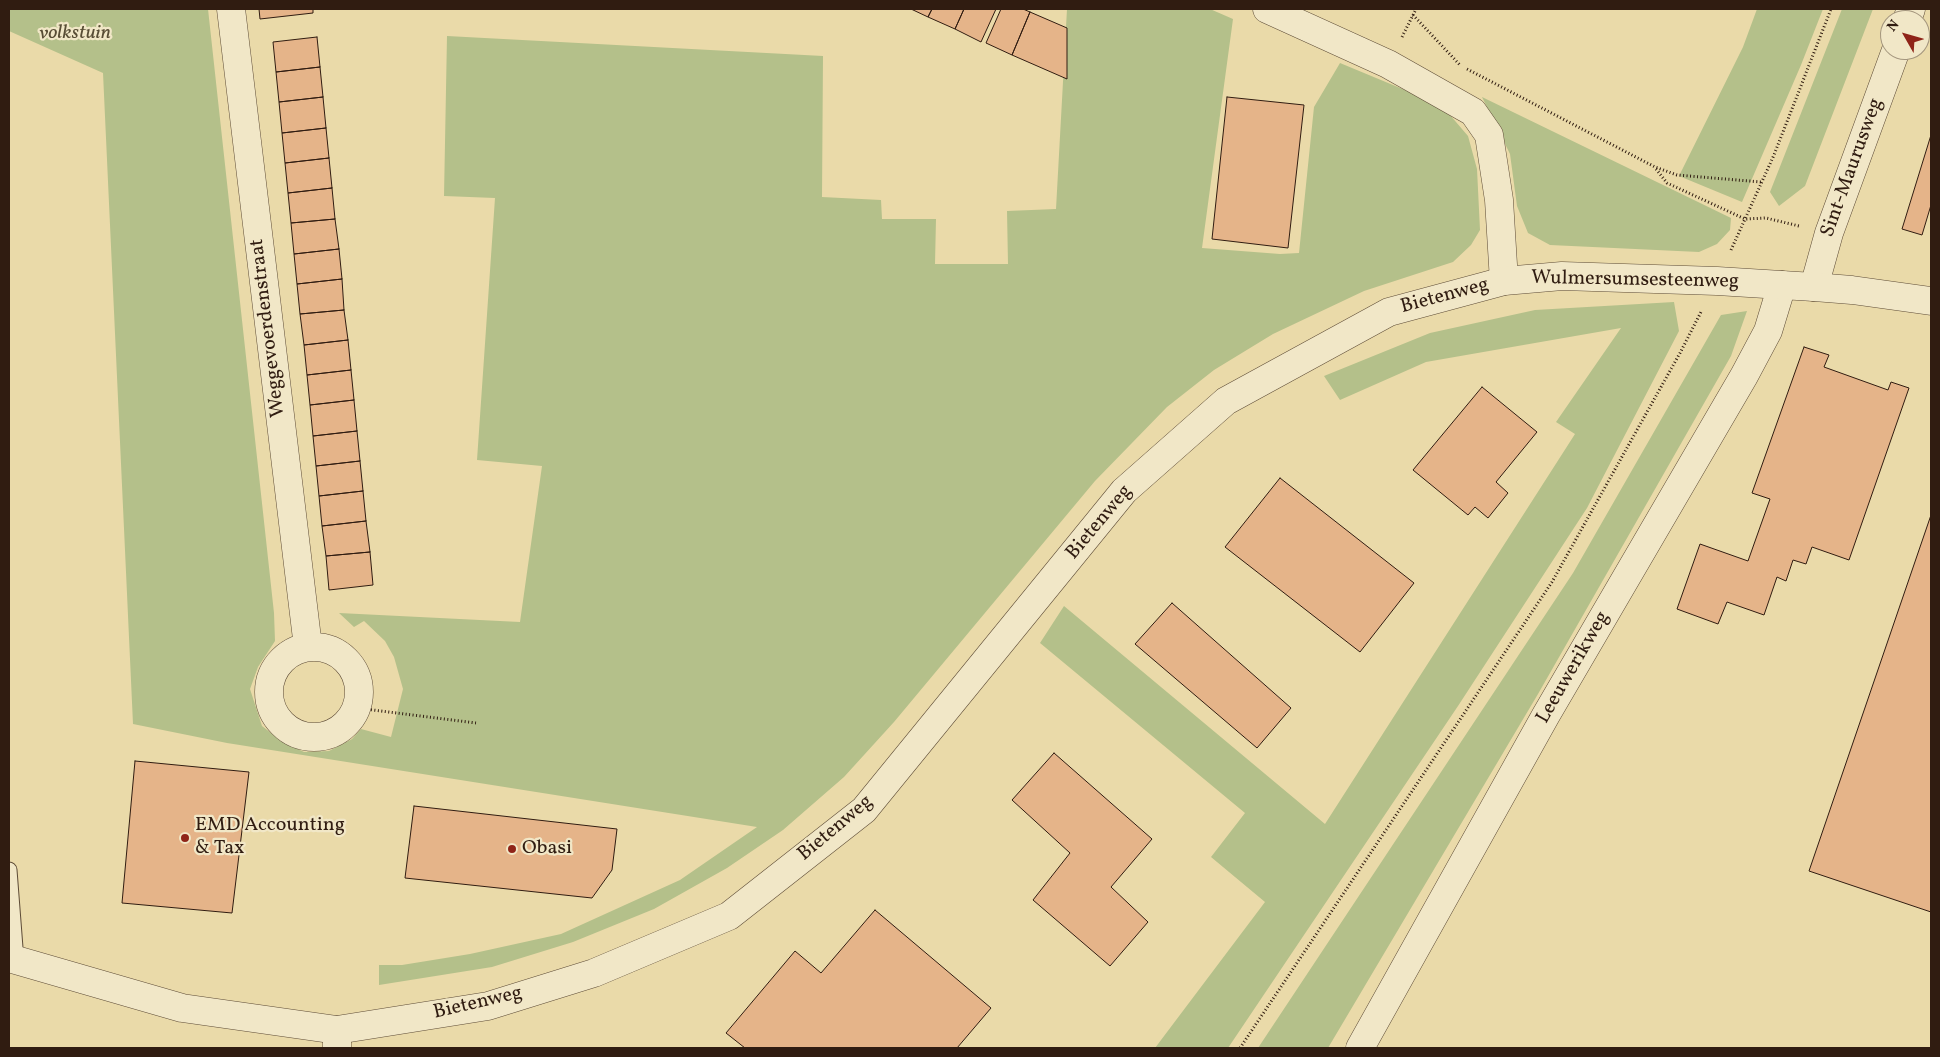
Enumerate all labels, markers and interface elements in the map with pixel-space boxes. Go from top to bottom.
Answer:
north arrow [1880,10,1930,60]
text: N [1883,16,1904,36]
park label: volkstuin [39,22,111,46]
street label: Sint-Maurusweg [1817,95,1889,241]
street label: Weggevoerdenstraat [246,237,292,419]
street label: Wulmersumsesteenweg [1531,267,1739,295]
street label: Bietenweg [1398,274,1492,320]
street label: Bietenweg [1062,481,1138,565]
street label: Leeuwerikweg [1532,607,1616,729]
street label: Bietenweg [794,791,878,867]
place label: EMD Accounting & Tax [195,814,345,861]
marker: EMD Accounting & Tax [179,832,191,844]
place label: Obasi [522,837,572,861]
marker: Obasi [506,843,518,855]
street label: Bietenweg [431,982,525,1026]

